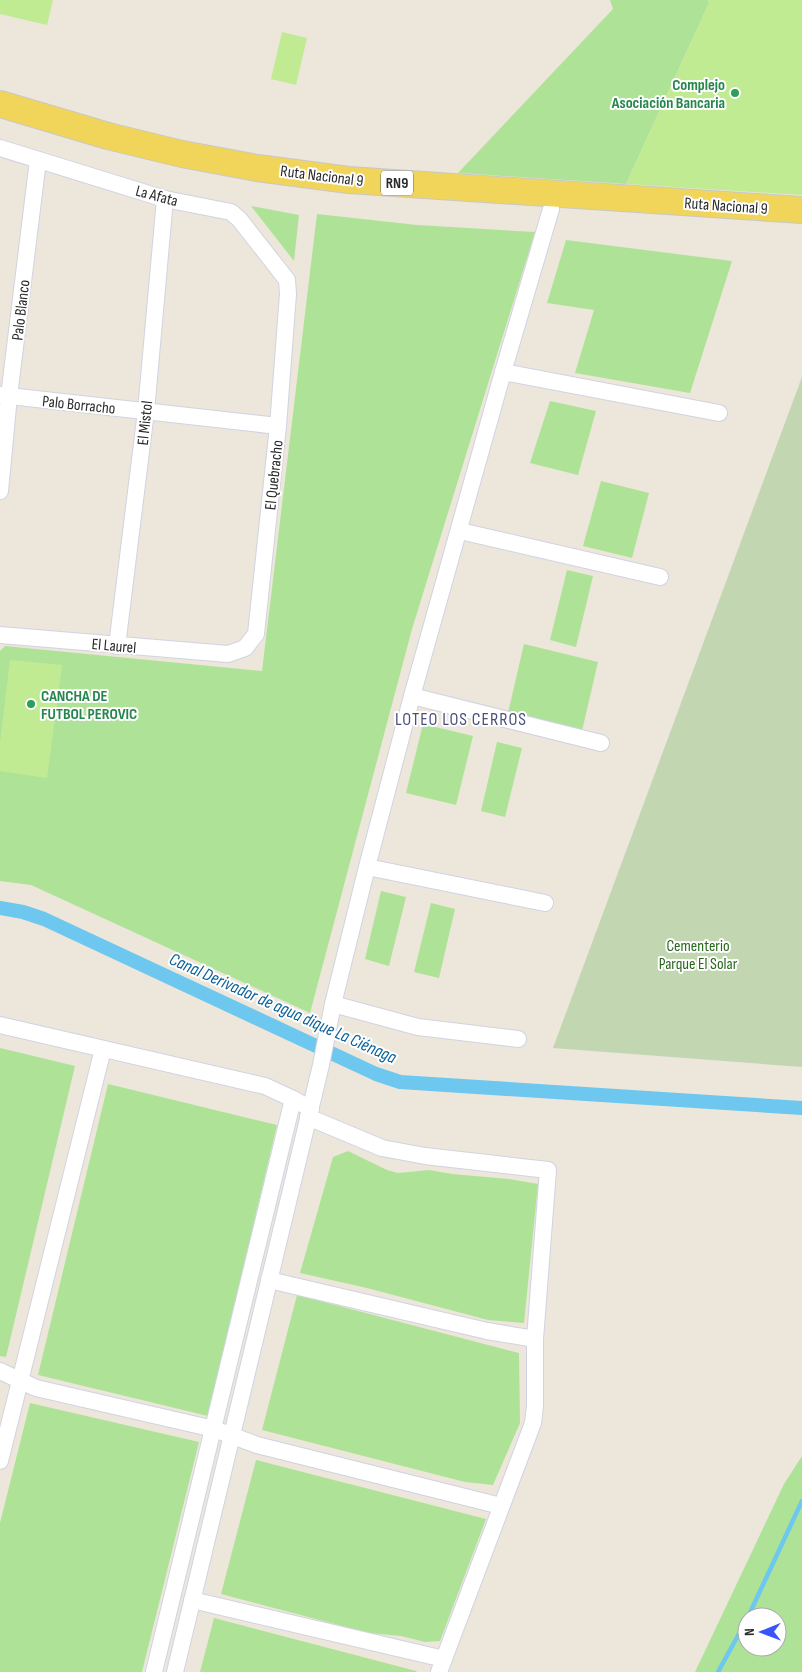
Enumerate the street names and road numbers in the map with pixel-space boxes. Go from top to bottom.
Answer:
street label: Ruta Nacional 9 [279,162,364,191]
road number: RN9 [381,170,413,196]
street label: La Afata [133,182,180,211]
street label: Ruta Nacional 9 [684,194,768,219]
street label: Palo Blanco [8,279,35,342]
street label: Palo Borracho [41,392,116,419]
street label: El Mistol [134,400,157,446]
street label: El Quebracho [261,439,288,511]
street label: El Laurel [91,635,137,658]

